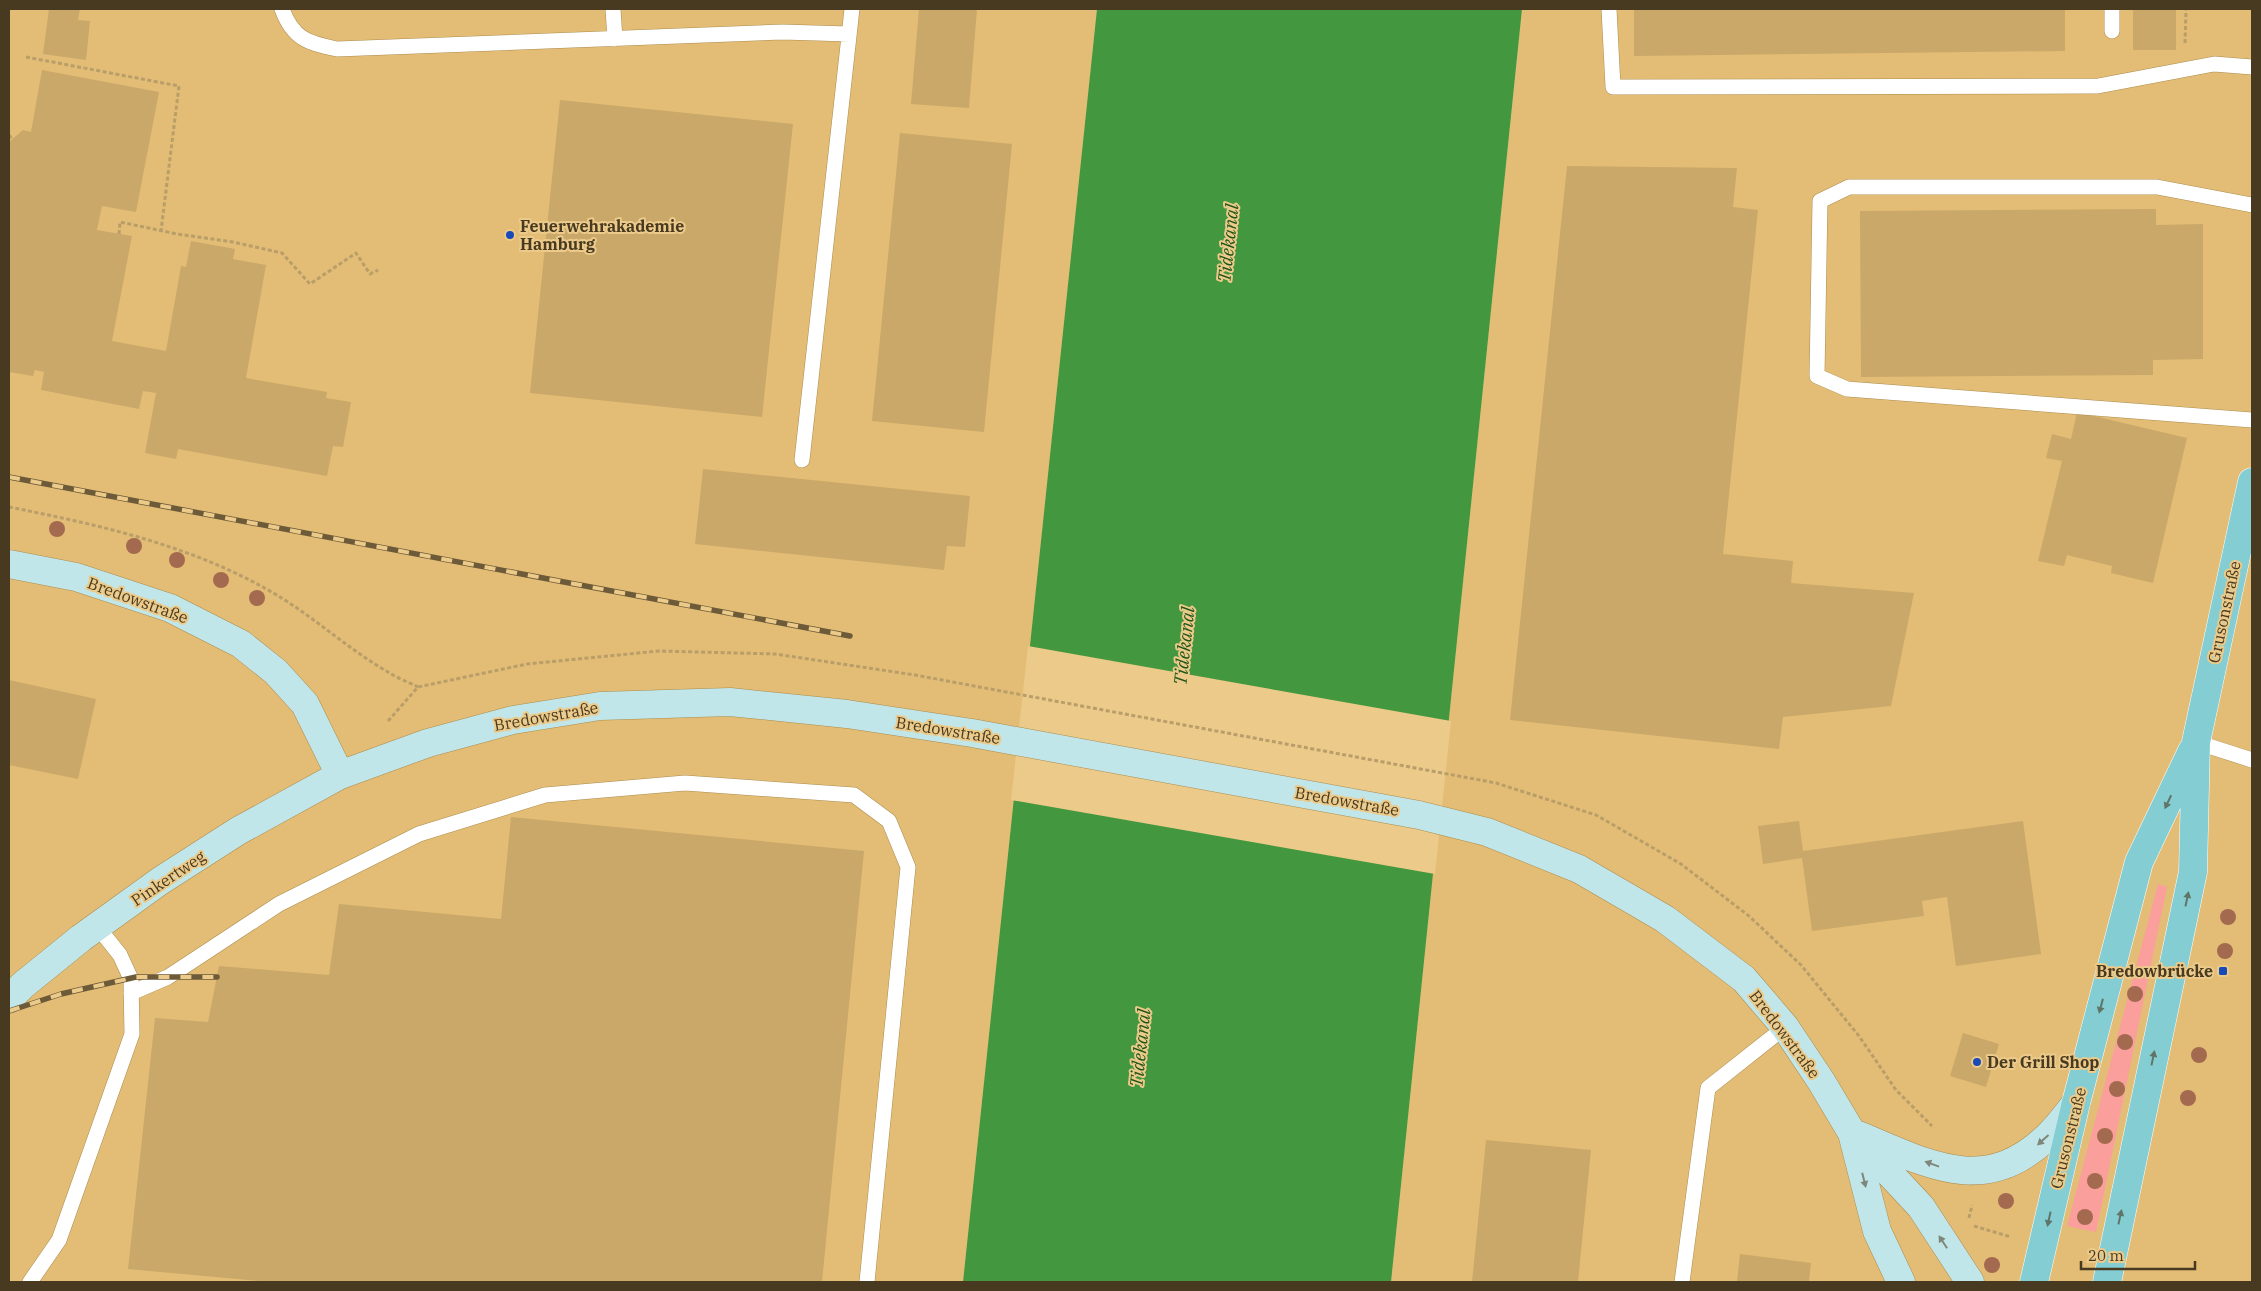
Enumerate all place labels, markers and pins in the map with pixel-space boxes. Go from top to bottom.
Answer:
place label: Feuerwehrakademie Hamburg [520,216,684,254]
marker: Feuerwehrakademie Hamburg [504,229,516,241]
place label: Bredowbrücke [2096,961,2213,981]
marker: Bredowbrücke [2217,965,2229,977]
place label: Der Grill Shop [1987,1052,2099,1072]
marker: Der Grill Shop [1971,1056,1983,1068]

